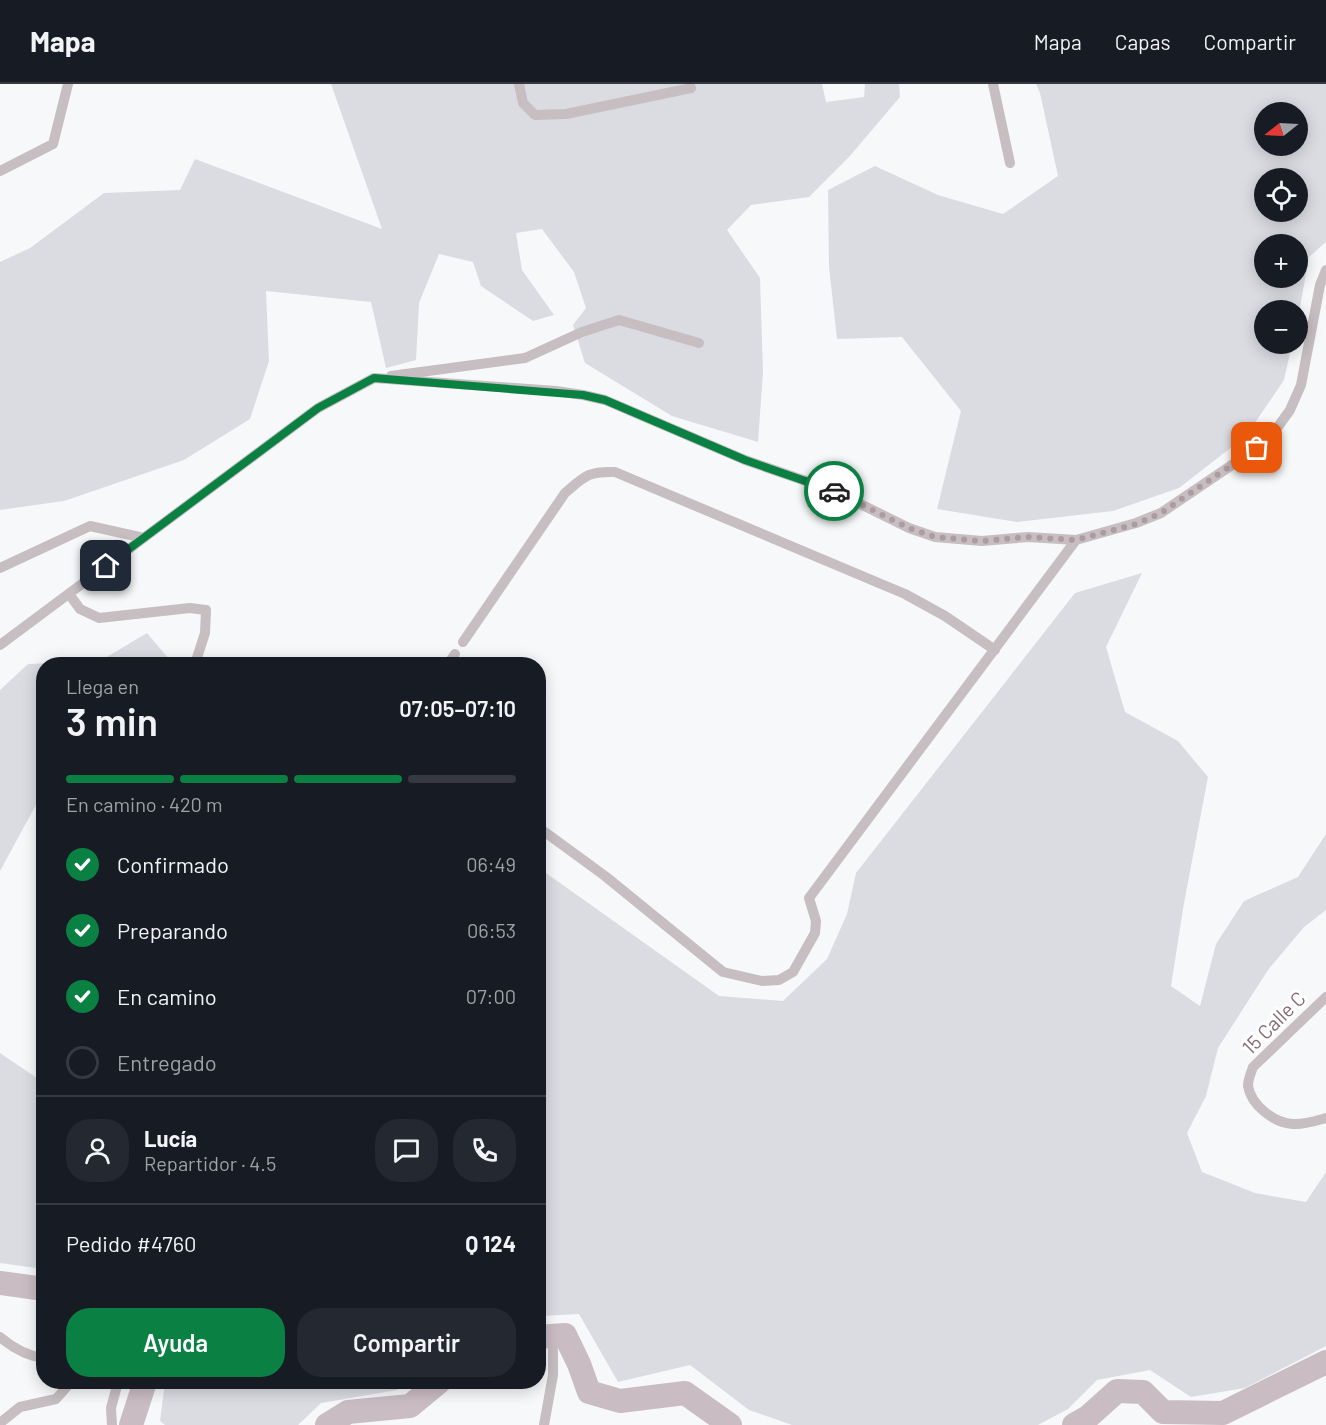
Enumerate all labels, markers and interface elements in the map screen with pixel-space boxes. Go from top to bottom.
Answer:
text: Mapa [30,24,96,58]
text: Mapa [1034,29,1082,54]
text: Capas [1115,29,1171,54]
text: Compartir [1204,29,1296,54]
north arrow [1254,102,1308,156]
map controls [1254,102,1308,354]
button: locate [1254,168,1308,222]
button: + [1254,234,1308,288]
button: − [1254,300,1308,354]
pin [1231,422,1282,473]
icon: bag [1240,431,1273,464]
courier [804,461,864,521]
icon: car [818,475,851,508]
pin [80,540,131,591]
icon: home [89,549,122,582]
text: Llega en [66,674,139,698]
text: 07:05–07:10 [399,695,516,721]
text: 3 min [66,697,158,744]
text: En camino · 420 m [66,792,222,816]
icon: check [66,848,99,881]
text: Confirmado [117,851,229,877]
text: 06:49 [466,852,516,876]
icon: check [66,914,99,947]
text: Preparando [117,917,228,943]
text: 06:53 [467,918,516,942]
icon: check [66,980,99,1013]
text: En camino [117,983,217,1009]
text: 07:00 [466,984,516,1008]
street label: 15 Calle C [1237,986,1310,1059]
text: Entregado [117,1049,217,1075]
button: person [66,1119,129,1182]
button: chat [375,1119,438,1182]
button: phone [453,1119,516,1182]
text: Lucía [144,1125,197,1151]
text: Repartidor · 4.5 [144,1151,276,1175]
text: Pedido #4760 [66,1230,197,1256]
text: Q 124 [465,1230,516,1256]
button: Ayuda [66,1308,285,1377]
button: Compartir [297,1308,516,1377]

